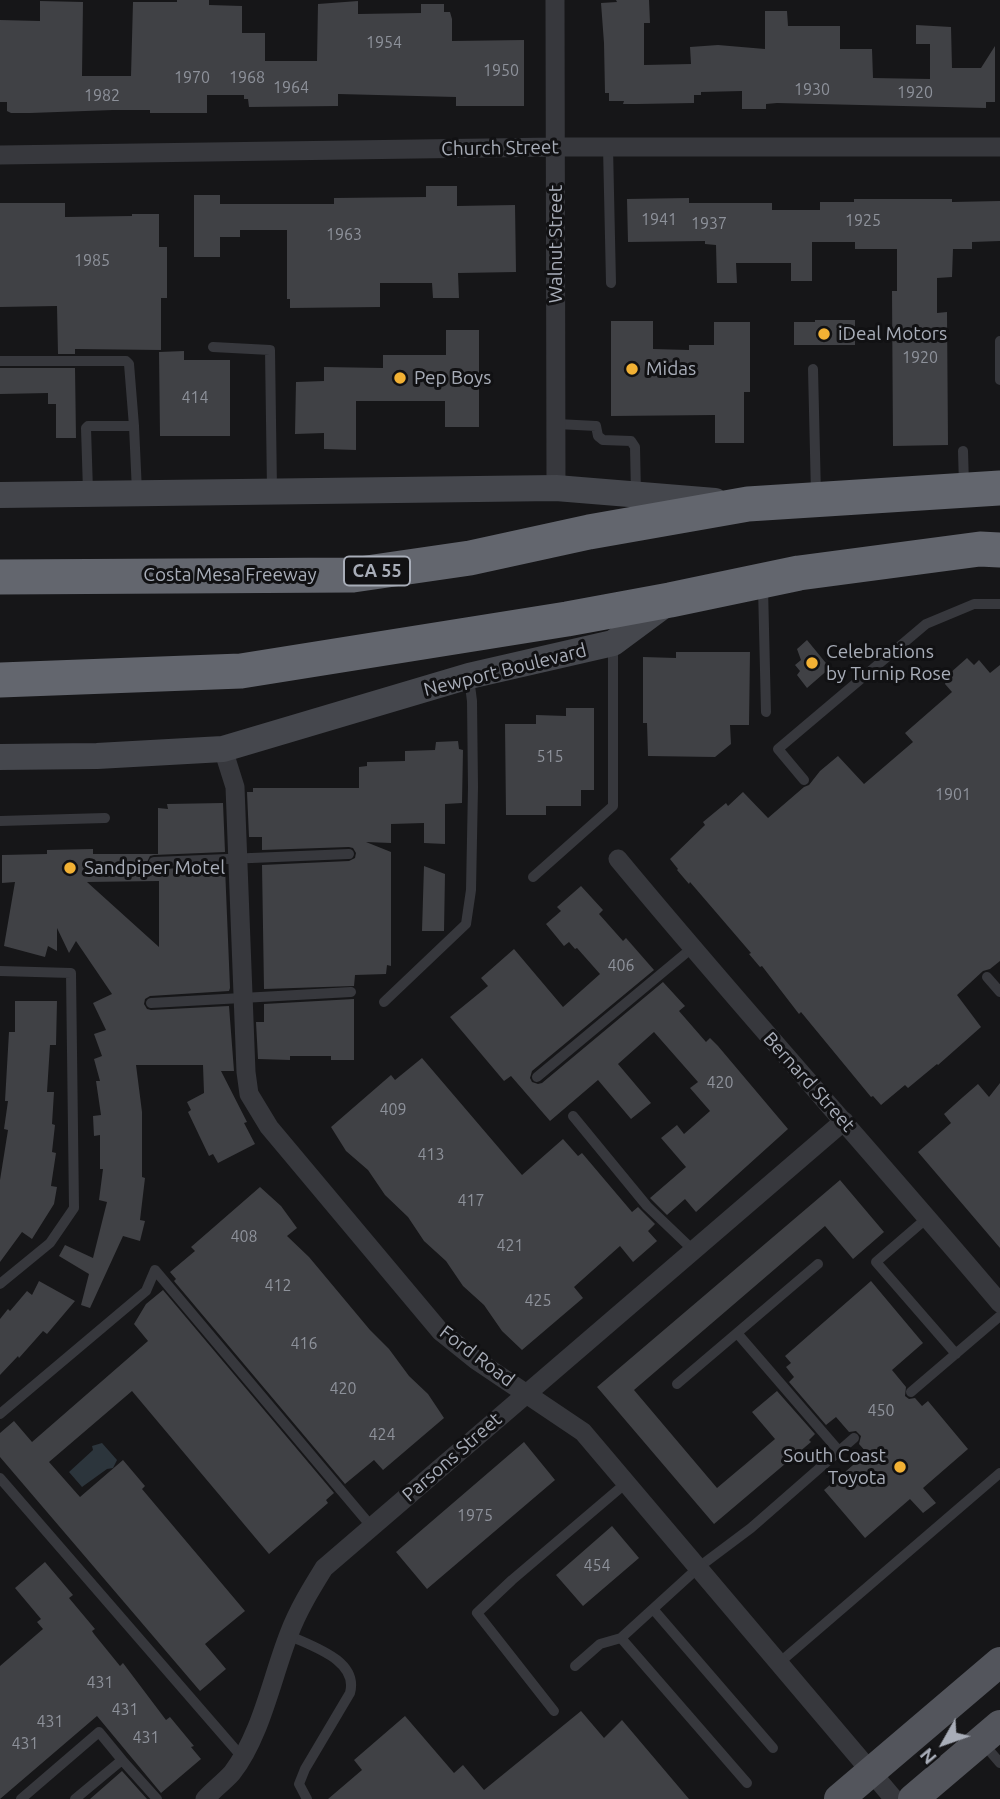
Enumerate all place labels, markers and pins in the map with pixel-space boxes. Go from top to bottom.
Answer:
place label: iDeal Motors [838,323,947,345]
marker: iDeal Motors [816,326,832,342]
place label: Midas [646,358,696,380]
marker: Midas [624,361,640,377]
place label: Pep Boys [414,367,491,389]
marker: Pep Boys [392,370,408,386]
place label: Celebrations by Turnip Rose [826,641,951,685]
marker: Celebrations by Turnip Rose [804,655,820,671]
place label: Sandpiper Motel [84,857,225,879]
marker: Sandpiper Motel [62,860,78,876]
place label: South Coast Toyota [783,1445,886,1489]
marker: South Coast Toyota [892,1459,908,1475]

